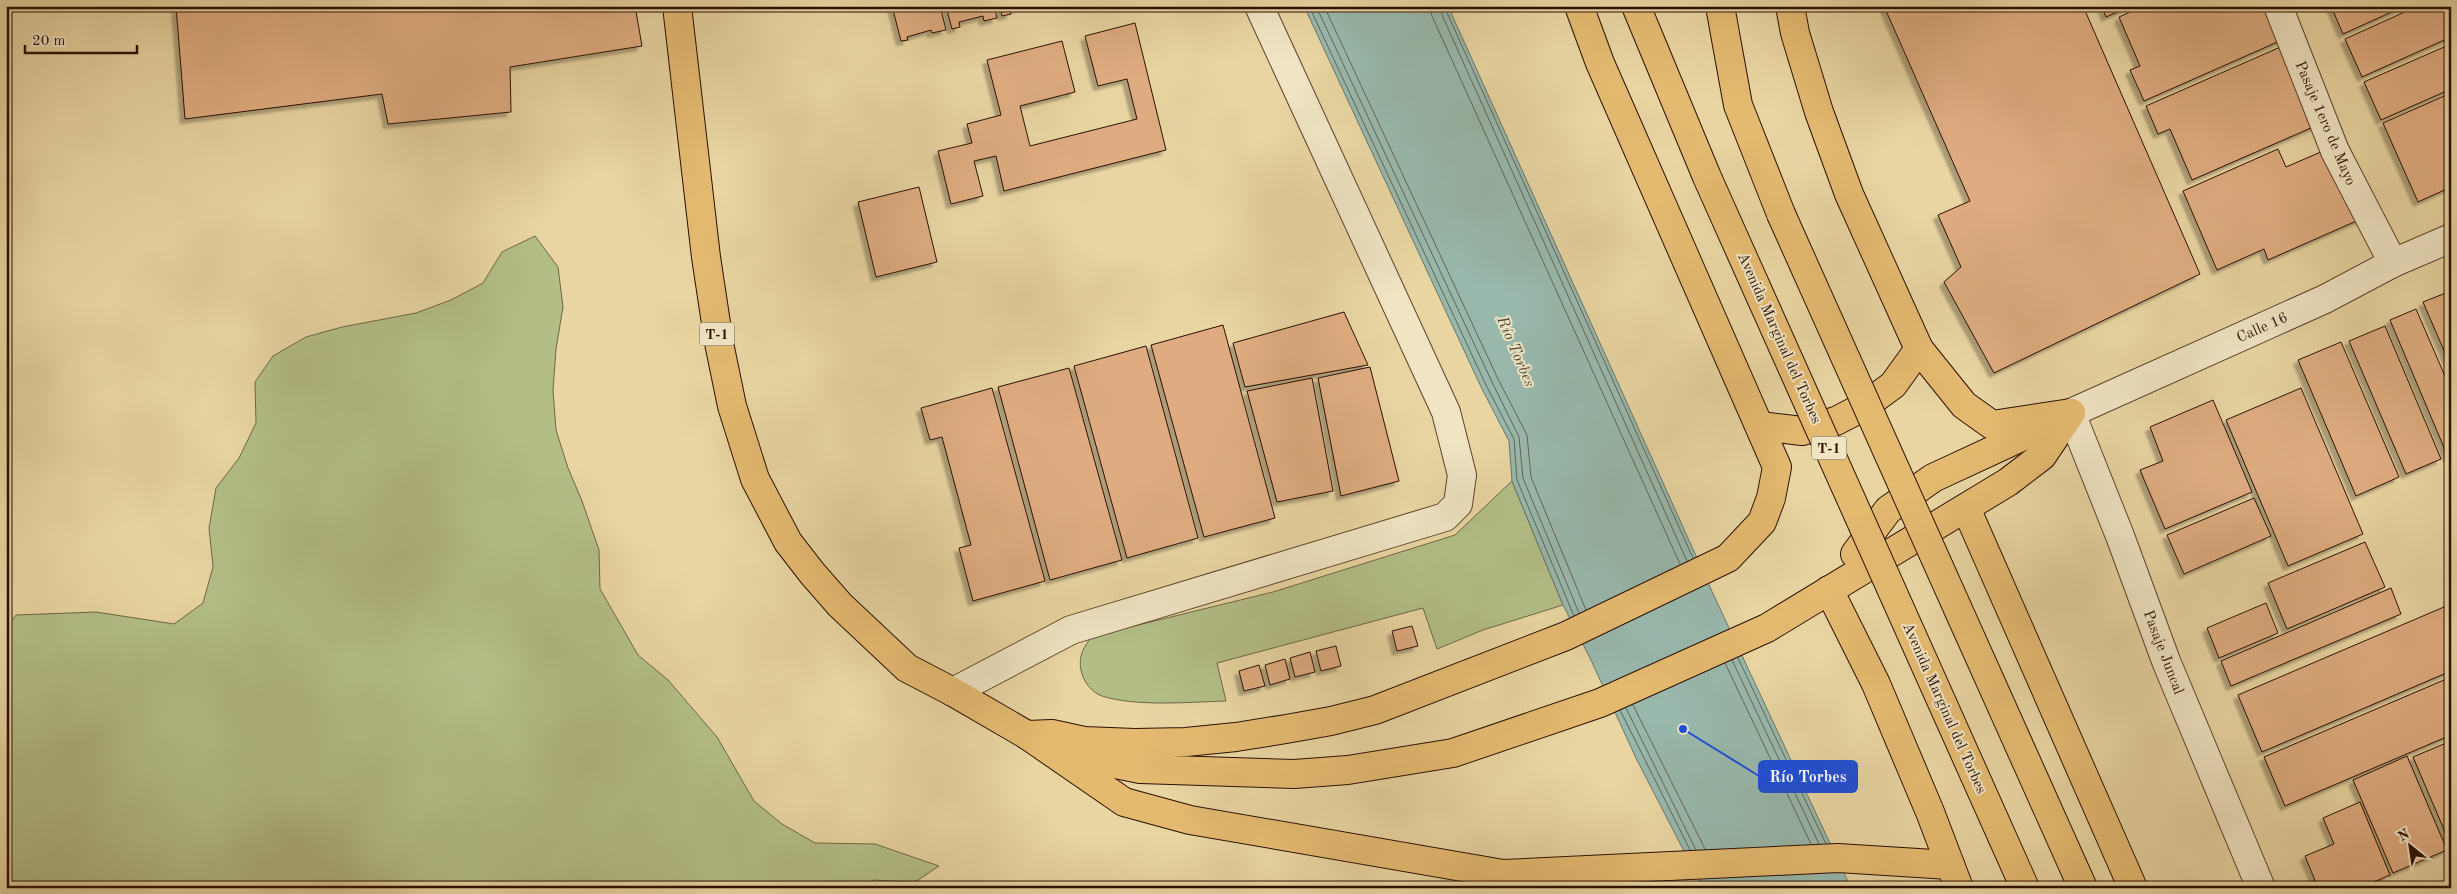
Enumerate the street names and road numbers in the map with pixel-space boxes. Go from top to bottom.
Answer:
street label: Pasaje 1ero de Mayo [2292,59,2358,188]
street label: Avenida Marginal del Torbes [1734,251,1823,426]
street label: Calle 16 [2235,311,2290,346]
road number: T-1 [700,322,734,346]
road number: T-1 [1812,436,1846,459]
street label: Pasaje Juncal [2140,608,2186,697]
street label: Avenida Marginal del Torbes [1899,621,1988,796]

